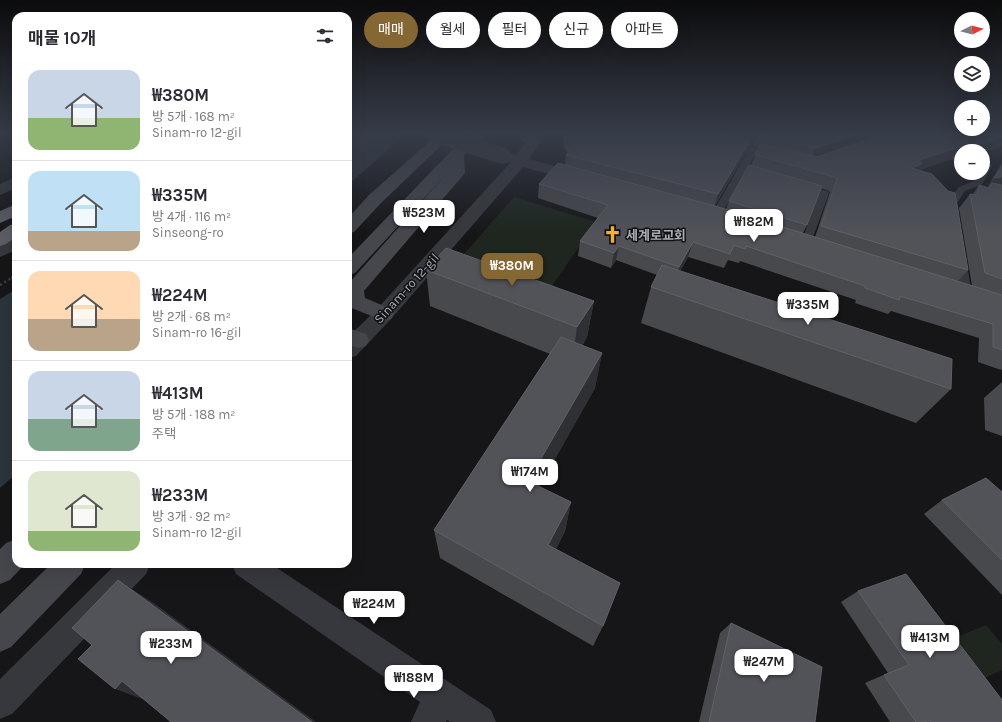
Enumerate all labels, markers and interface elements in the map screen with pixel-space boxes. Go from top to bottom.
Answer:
chip: 매매 [364,12,418,48]
chip: 월세 [426,12,480,48]
chip: 필터 [488,12,541,48]
chip: 신규 [549,12,603,48]
chip: 아파트 [611,12,678,48]
north arrow [954,12,990,48]
map controls [954,12,990,180]
icon: filters [314,25,336,47]
text: 매물 10개 [28,28,96,48]
button: layers [954,56,990,92]
text: ₩380M [152,85,209,105]
icon: home [60,86,108,134]
button: + [954,100,990,136]
text: 방 5개 · 168 m² [152,109,235,124]
text: Sinam-ro 12-gil [152,125,242,140]
button: − [954,144,990,180]
text: ₩335M [152,185,208,205]
icon: home [60,187,108,235]
pin: ₩523M [396,200,452,234]
text: ₩523M [403,205,445,220]
text: 방 4개 · 116 m² [152,209,231,224]
pin: ₩182M [726,209,782,243]
text: ₩182M [734,214,774,229]
text: Sinseong-ro [152,225,224,240]
church icon: 세계로교회 [603,225,623,245]
place label: 세계로교회 [626,228,686,243]
street label: Sinam-ro 12-gil [371,250,442,327]
pin: ₩380M [484,253,540,287]
text: ₩380M [490,258,534,273]
text: ₩224M [152,285,208,305]
icon: home [60,287,108,335]
pin: ₩335M [780,292,836,326]
text: ₩335M [787,297,829,312]
text: 방 2개 · 68 m² [152,309,231,324]
text: Sinam-ro 16-gil [152,325,241,340]
text: ₩413M [152,383,204,403]
icon: home [60,387,108,435]
text: 방 5개 · 188 m² [152,407,236,422]
text: 주택 [152,426,176,441]
pin: ₩174M [502,459,558,493]
text: ₩174M [511,464,549,479]
text: ₩233M [152,485,208,505]
icon: home [60,487,108,535]
text: 방 3개 · 92 m² [152,509,231,524]
text: Sinam-ro 12-gil [152,525,242,540]
pin: ₩224M [346,591,402,625]
text: ₩224M [353,596,395,611]
pin: ₩413M [902,625,958,659]
text: ₩413M [910,630,950,645]
pin: ₩233M [143,631,199,665]
text: ₩233M [149,636,193,651]
pin: ₩247M [736,649,792,683]
text: ₩247M [743,654,785,669]
pin: ₩188M [386,665,442,699]
text: ₩188M [394,670,434,685]

